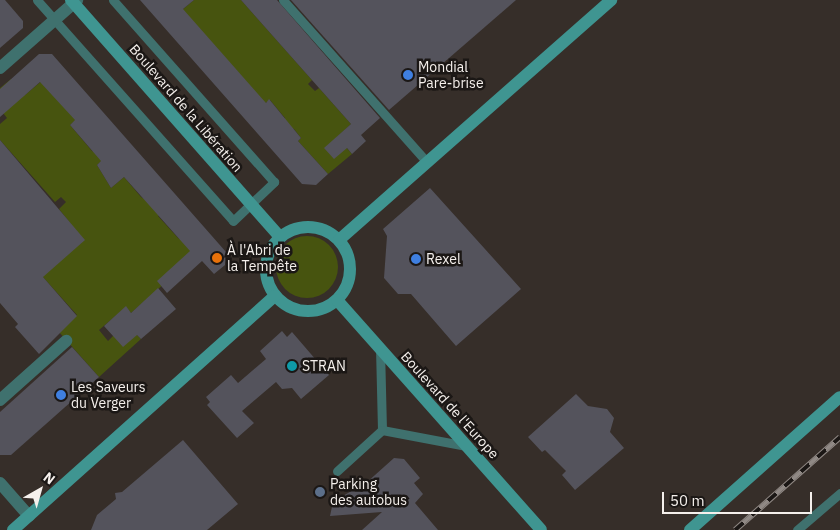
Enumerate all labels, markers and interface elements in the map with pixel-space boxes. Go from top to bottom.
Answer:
street label: Boulevard de la Libération [126,41,246,175]
place label: Mondial Pare-brise [418,59,484,92]
marker: Mondial Pare-brise [402,69,414,81]
place label: À l'Abri de la Tempête [227,242,297,274]
place label: Rexel [426,251,461,267]
marker: À l'Abri de la Tempête [211,252,223,264]
marker: Rexel [410,253,422,265]
street label: Boulevard de l'Europe [398,348,502,462]
place label: STRAN [302,358,346,374]
marker: STRAN [286,360,298,372]
place label: Les Saveurs du Verger [71,379,146,412]
marker: Les Saveurs du Verger [55,389,67,401]
north arrow [15,465,65,515]
text: N [40,468,59,488]
place label: Parking des autobus [330,476,407,508]
scale bar [665,482,815,514]
marker: Parking des autobus [314,486,326,498]
text: 50 m [670,491,705,510]

